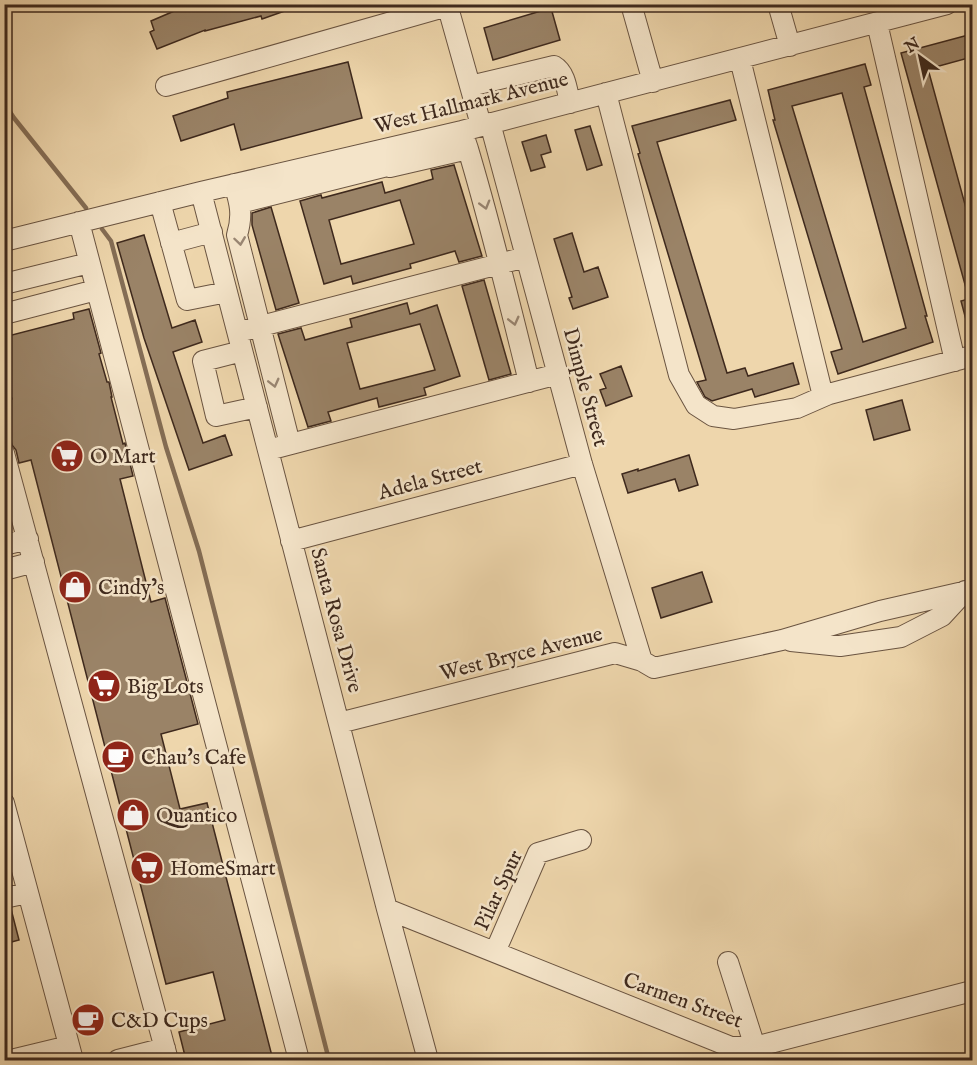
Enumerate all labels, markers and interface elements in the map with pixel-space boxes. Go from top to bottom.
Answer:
north arrow [890,27,950,87]
text: N [901,34,924,59]
street label: West Hallmark Avenue [371,66,572,141]
one-way arrow [478,199,490,210]
one-way arrow [233,236,245,246]
one-way arrow [507,316,520,326]
street label: Dimple Street [556,325,613,450]
one-way arrow [267,378,280,388]
supermarket icon: O Mart [49,438,85,474]
place label: O Mart [90,444,156,471]
street label: Adela Street [374,454,485,508]
street label: Santa Rosa Drive [303,545,368,696]
shop icon: Cindy’s [57,569,93,605]
place label: Cindy’s [98,575,165,602]
street label: West Bryce Avenue [437,621,606,688]
supermarket icon: Big Lots [86,668,122,704]
place label: Big Lots [127,674,204,701]
cafe icon: Chau's Cafe [100,739,136,775]
place label: Chau's Cafe [141,745,246,772]
shop icon: Quantico [115,797,151,833]
place label: Quantico [156,803,237,830]
street label: Pilar Spur [469,846,530,935]
supermarket icon: HomeSmart [129,850,165,886]
place label: HomeSmart [170,856,276,883]
street label: Carmen Street [619,967,746,1036]
cafe icon: C&D Cups [70,1002,106,1038]
place label: C&D Cups [111,1008,208,1035]

